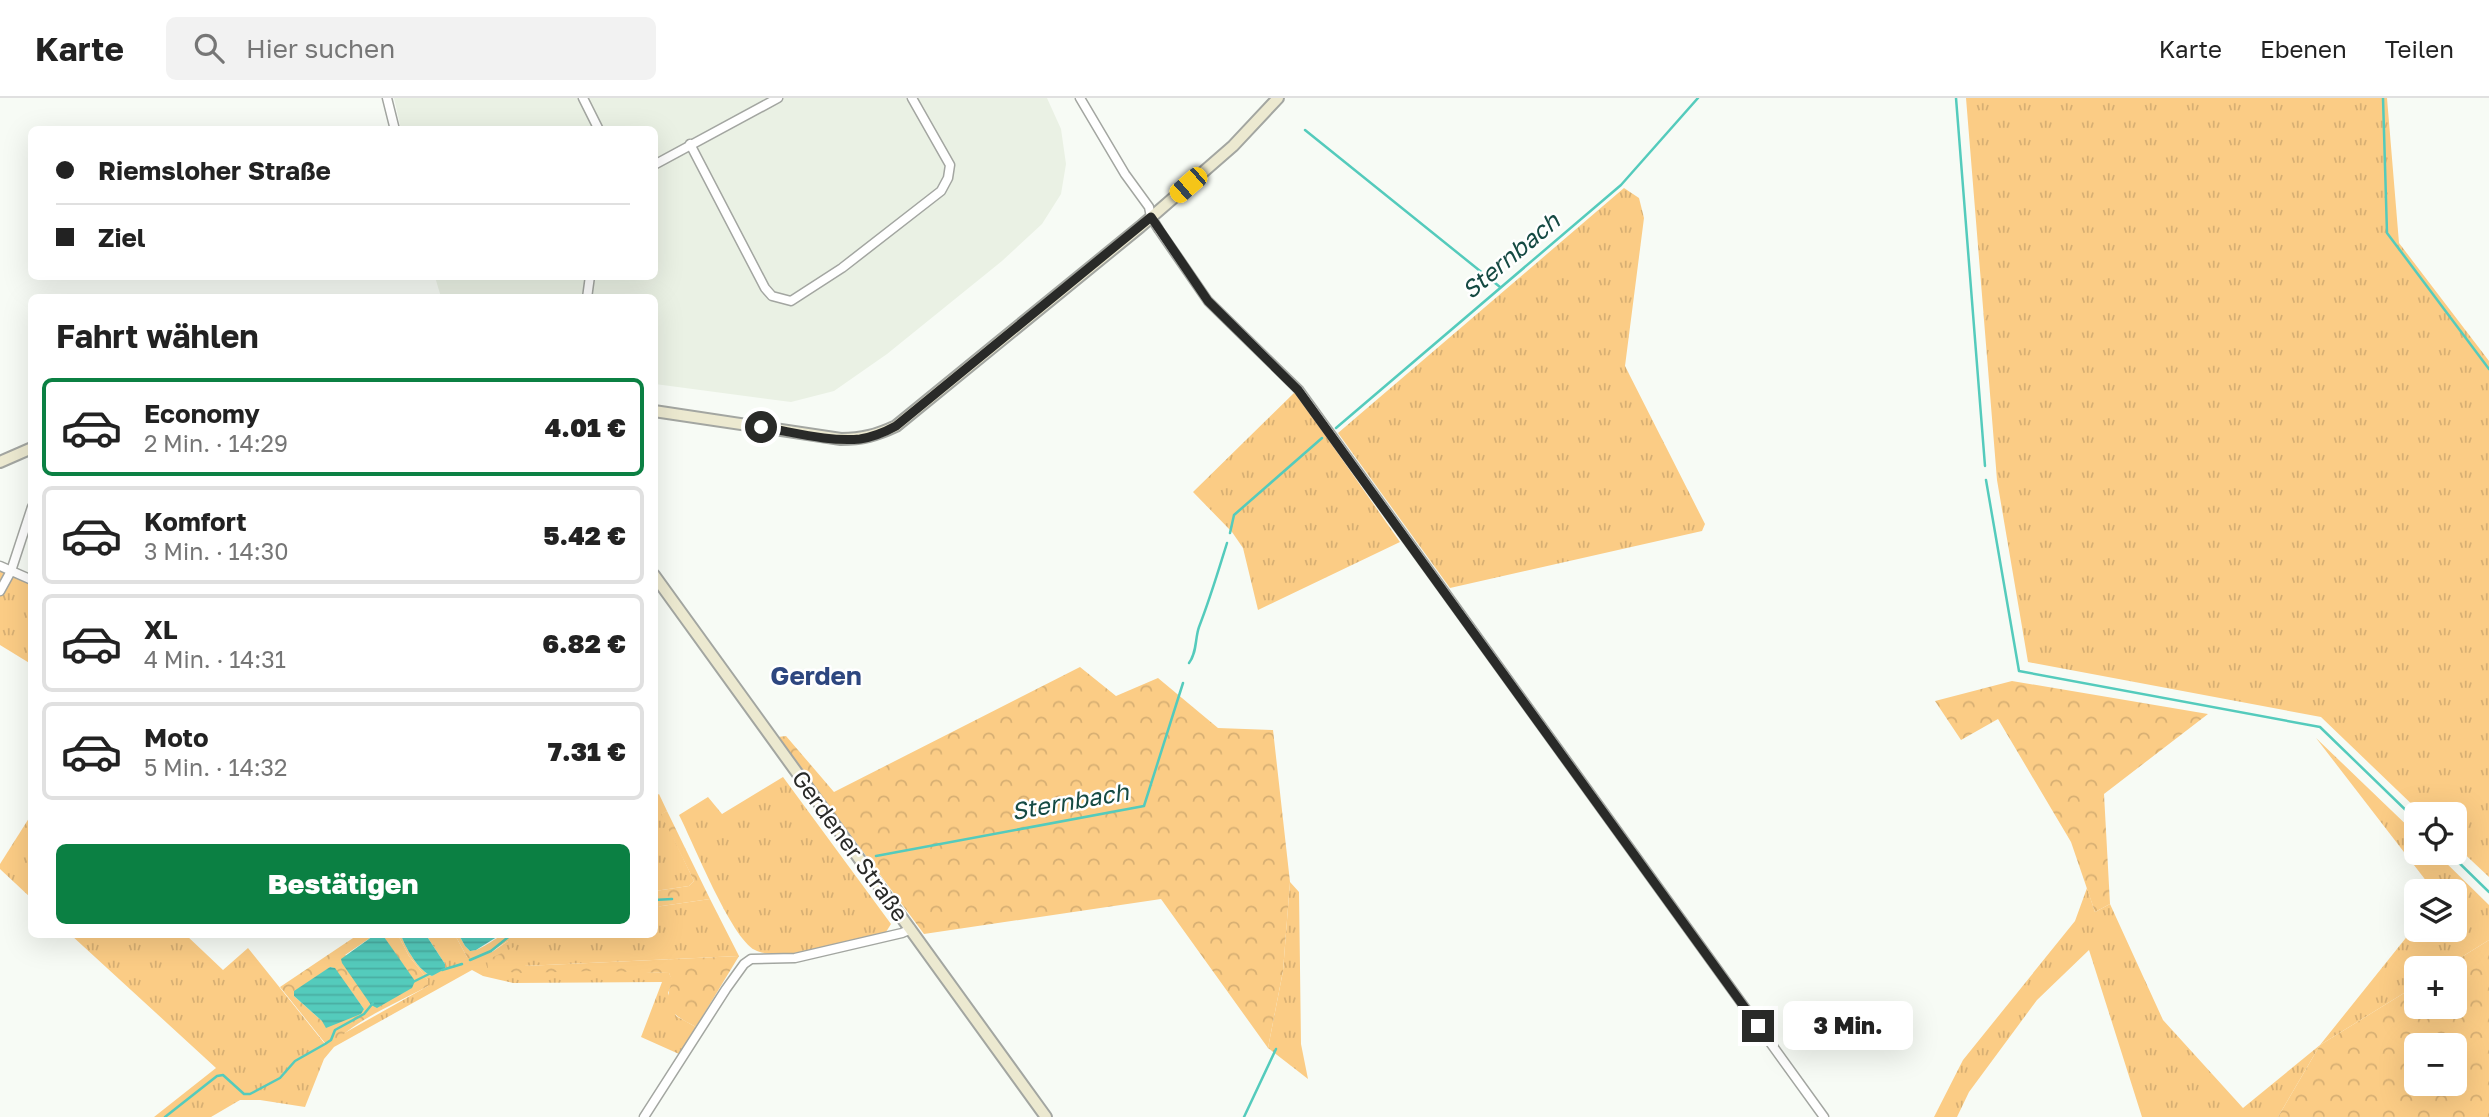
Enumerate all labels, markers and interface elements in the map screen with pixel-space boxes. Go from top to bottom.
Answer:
search box [166,17,656,80]
text: Karte [35,29,124,68]
icon: search [190,29,228,67]
text: Hier suchen [246,33,395,64]
text: Karte [2159,34,2222,63]
text: Ebenen [2260,34,2347,63]
text: Teilen [2385,34,2454,63]
text: Riemsloher Straße [98,155,331,186]
car [1166,163,1211,207]
water label: Sternbach [1455,205,1566,304]
text: Ziel [98,222,146,253]
text: Fahrt wählen [56,317,259,355]
icon: car [60,396,123,459]
text: Economy [144,398,260,429]
route start [745,411,777,443]
text: 4.01 € [545,412,626,443]
text: 2 Min. · 14:29 [144,429,288,457]
icon: car [60,504,123,567]
text: Komfort [144,506,247,537]
text: 5.42 € [543,520,626,551]
text: 3 Min. · 14:30 [144,537,288,565]
icon: car [60,612,123,675]
text: XL [144,614,178,645]
text: 6.82 € [542,628,626,659]
text: 4 Min. · 14:31 [144,645,286,673]
district label: Gerden [770,660,862,691]
icon: car [60,720,123,783]
text: Moto [144,722,209,753]
text: 7.31 € [548,736,626,767]
text: 5 Min. · 14:32 [144,753,287,781]
street label: Gerdener Straße [787,764,915,926]
water label: Sternbach [1009,776,1132,825]
map controls [2404,802,2467,1096]
button: locate [2404,802,2467,865]
button: Bestätigen [56,844,630,924]
button: layers [2404,879,2467,942]
button: + [2404,956,2467,1019]
callout: 3 Min. [1782,1002,1912,1051]
route end [1742,1010,1774,1042]
text: 3 Min. [1813,1011,1883,1039]
button: − [2404,1033,2467,1096]

